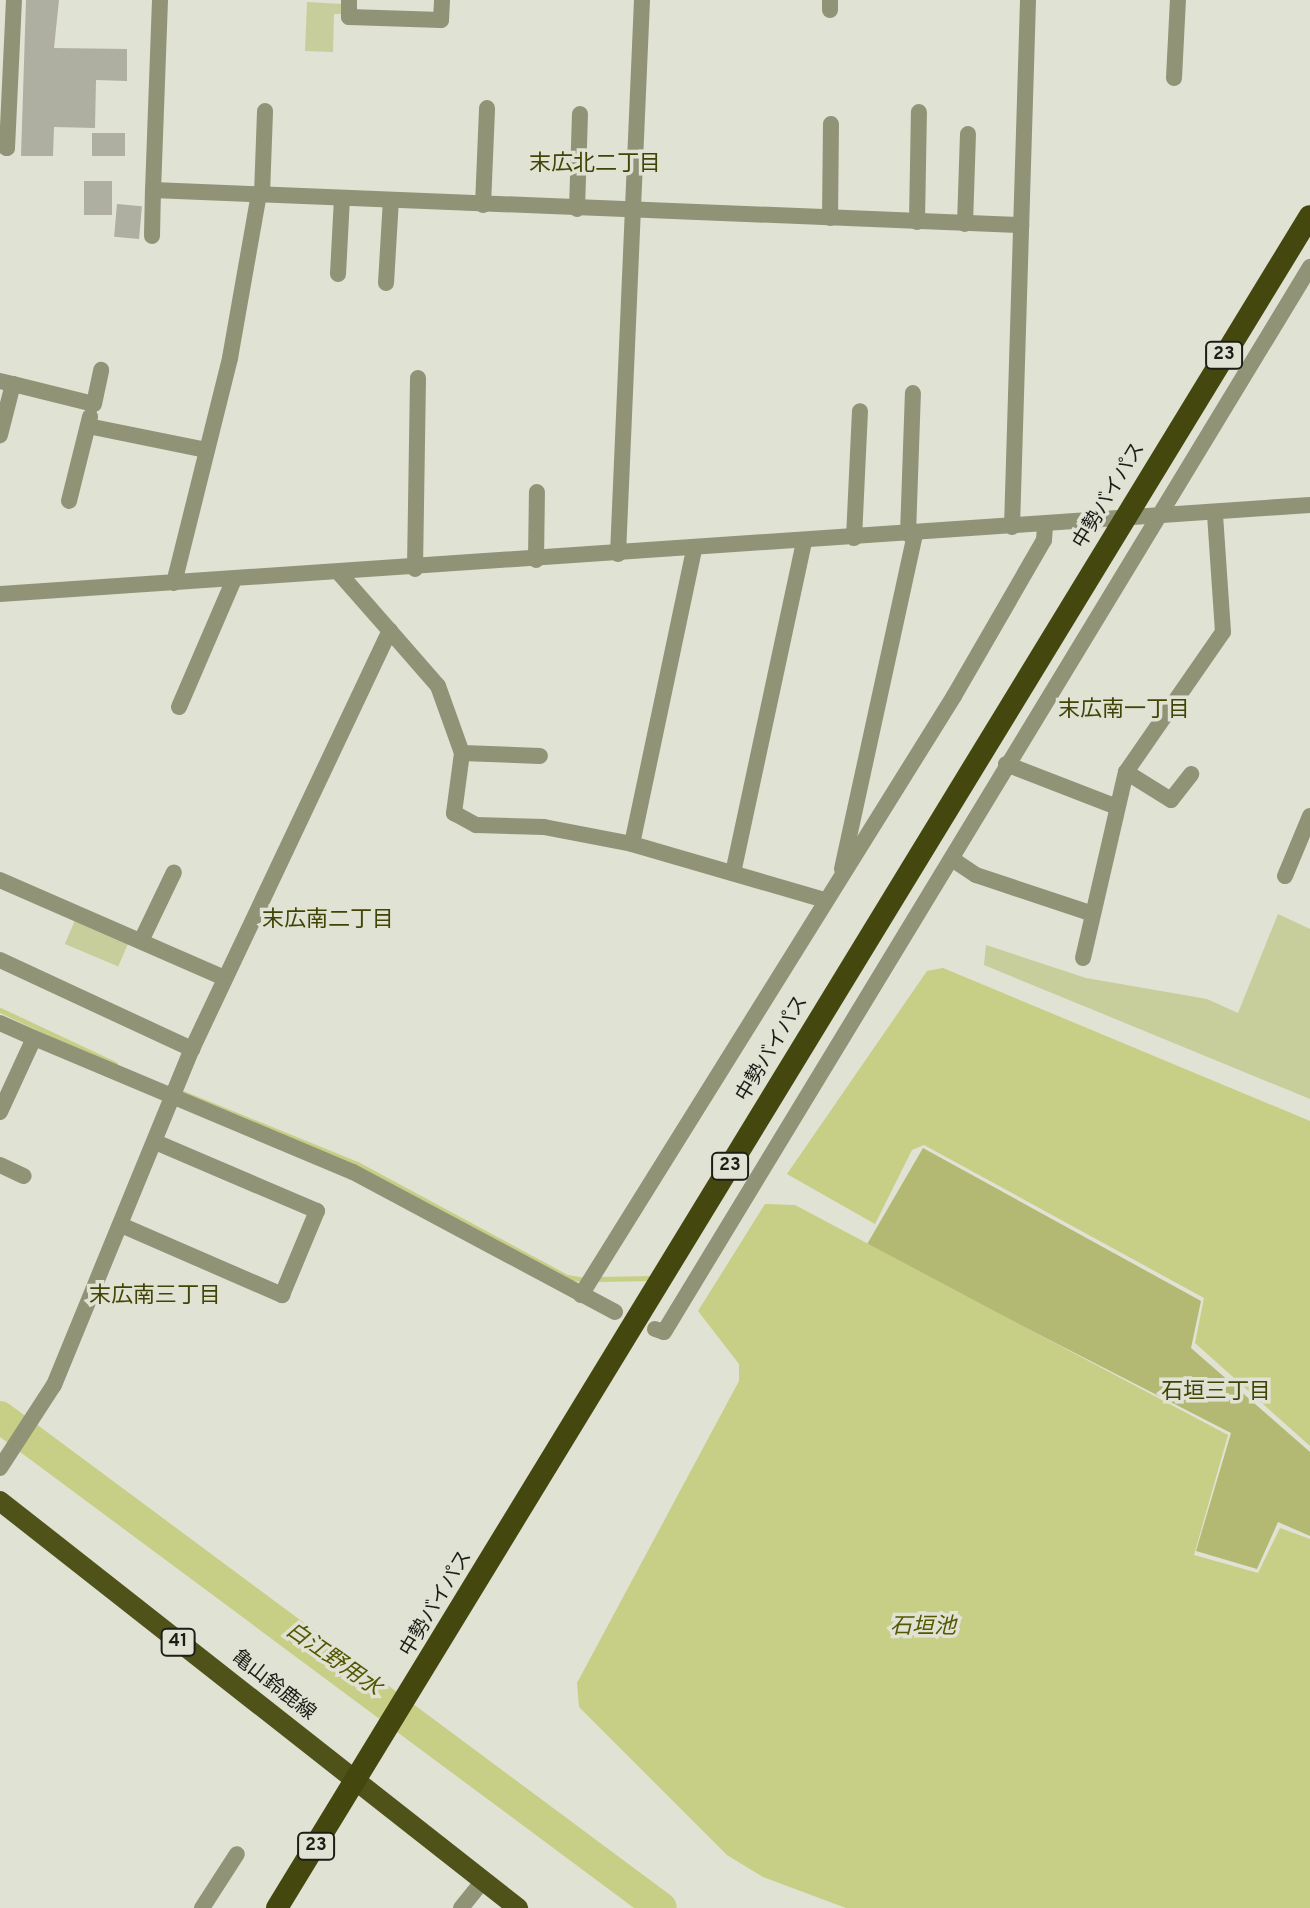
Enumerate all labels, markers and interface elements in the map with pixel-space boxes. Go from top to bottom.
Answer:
district label: 末広北二丁目 [529,152,661,178]
road number: 23 [1204,341,1244,369]
street label: 中勢バイパス [1069,438,1151,554]
district label: 末広南一丁目 [1058,698,1190,724]
district label: 末広南二丁目 [262,908,394,934]
street label: 中勢バイパス [732,991,814,1107]
road number: 23 [710,1152,750,1180]
district label: 末広南三丁目 [89,1284,221,1310]
district label: 石垣三丁目 [1161,1380,1271,1406]
street label: 中勢バイパス [396,1546,478,1662]
water label: 石垣池 [890,1615,956,1641]
water label: 白江野用水 [280,1618,386,1702]
road number: 41 [160,1628,196,1656]
street label: 亀山鈴鹿線 [226,1646,320,1726]
road number: 23 [296,1832,336,1860]

